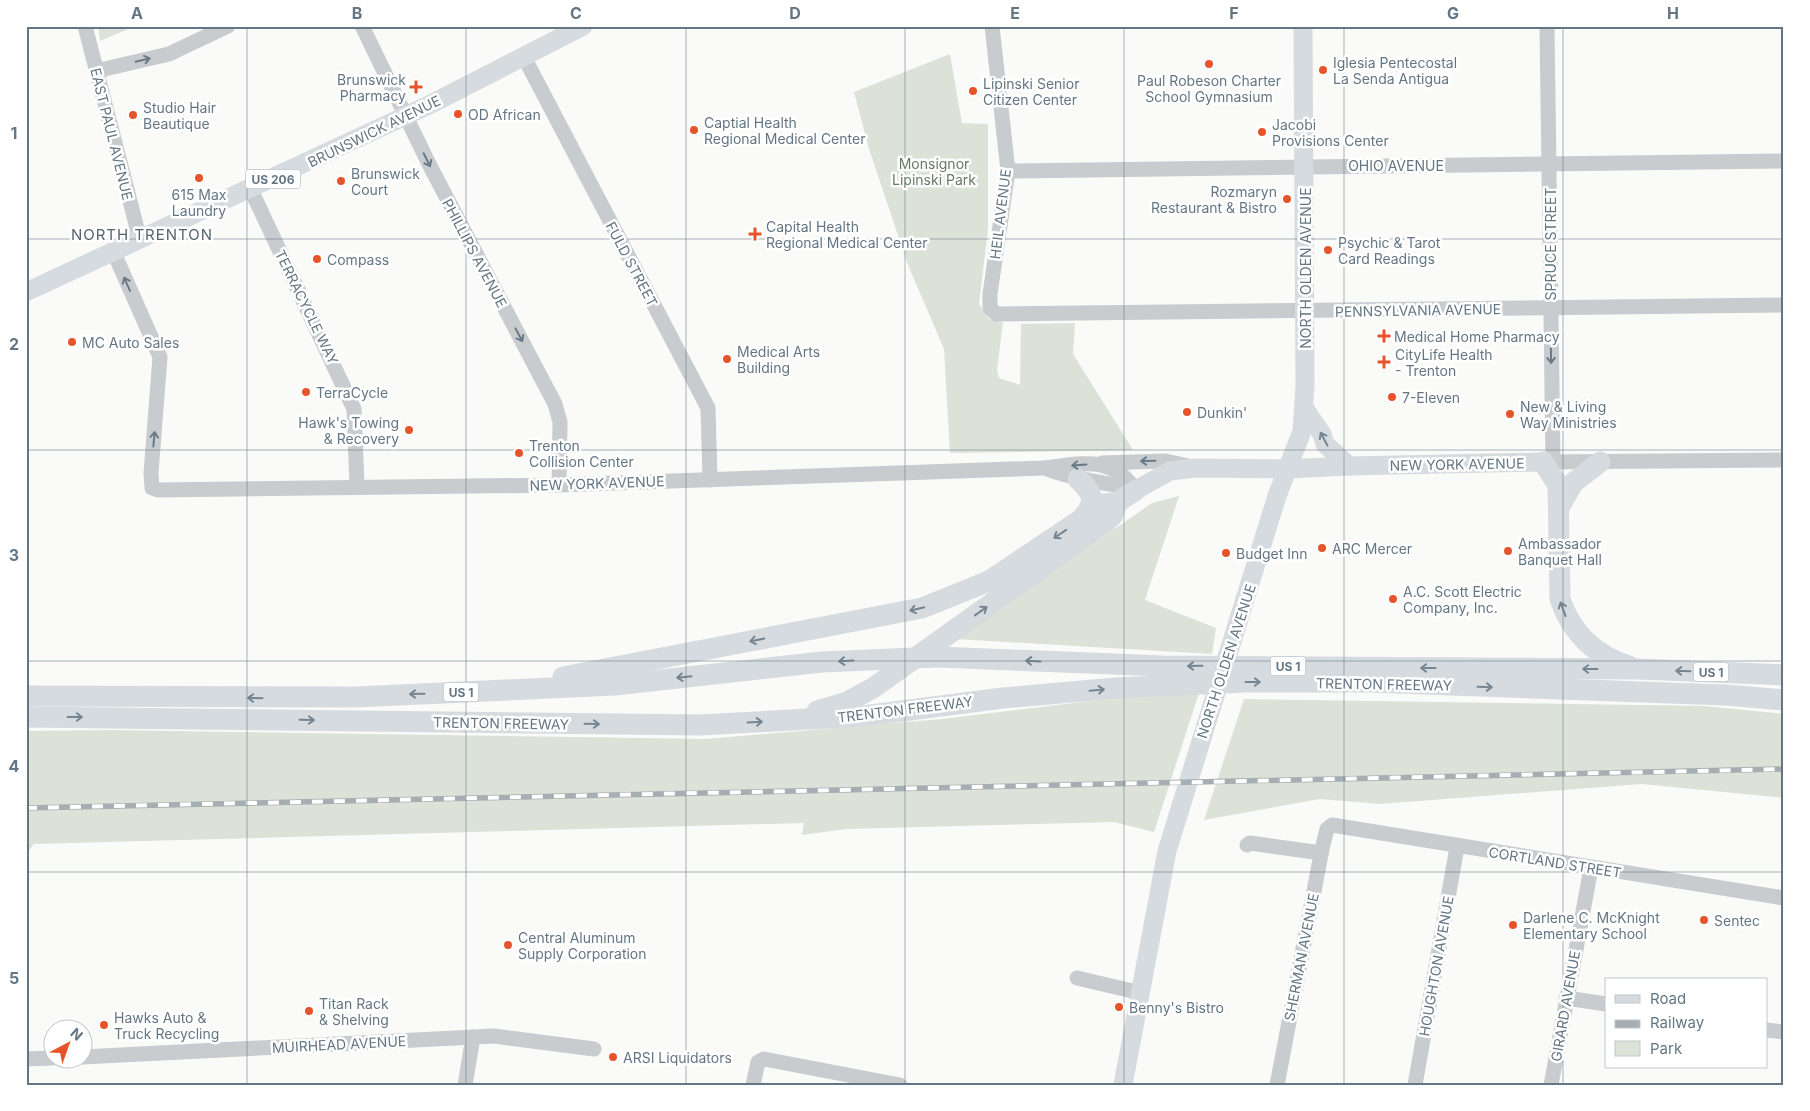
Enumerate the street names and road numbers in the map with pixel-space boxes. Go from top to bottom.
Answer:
street label: EAST PAUL AVENUE [87,66,137,202]
street label: BRUNSWICK AVENUE [305,91,443,171]
street label: OHIO AVENUE [1348,157,1444,174]
street label: HEIL AVENUE [986,168,1014,260]
road number: US 206 [246,170,300,188]
street label: NORTH OLDEN AVENUE [1297,187,1314,349]
street label: SPRUCE STREET [1542,188,1559,300]
street label: PHILLIPS AVENUE [439,196,511,310]
street label: FULD STREET [603,219,661,309]
street label: TERRACYCLE WAY [272,247,342,368]
street label: PENNSYLVANIA AVENUE [1335,300,1501,320]
street label: NEW YORK AVENUE [1389,454,1525,474]
street label: NEW YORK AVENUE [529,472,665,494]
street label: NORTH OLDEN AVENUE [1193,582,1259,740]
road number: US 1 [1270,656,1306,676]
road number: US 1 [1694,662,1728,682]
street label: TRENTON FREEWAY [1316,674,1453,694]
road number: US 1 [444,682,478,702]
street label: TRENTON FREEWAY [836,692,974,726]
street label: TRENTON FREEWAY [433,713,570,733]
street label: CORTLAND STREET [1487,843,1623,881]
street label: SHERMAN AVENUE [1280,892,1322,1022]
street label: HOUGHTON AVENUE [1415,894,1457,1038]
street label: GIRARD AVENUE [1547,949,1583,1063]
street label: MUIRHEAD AVENUE [271,1032,407,1056]

